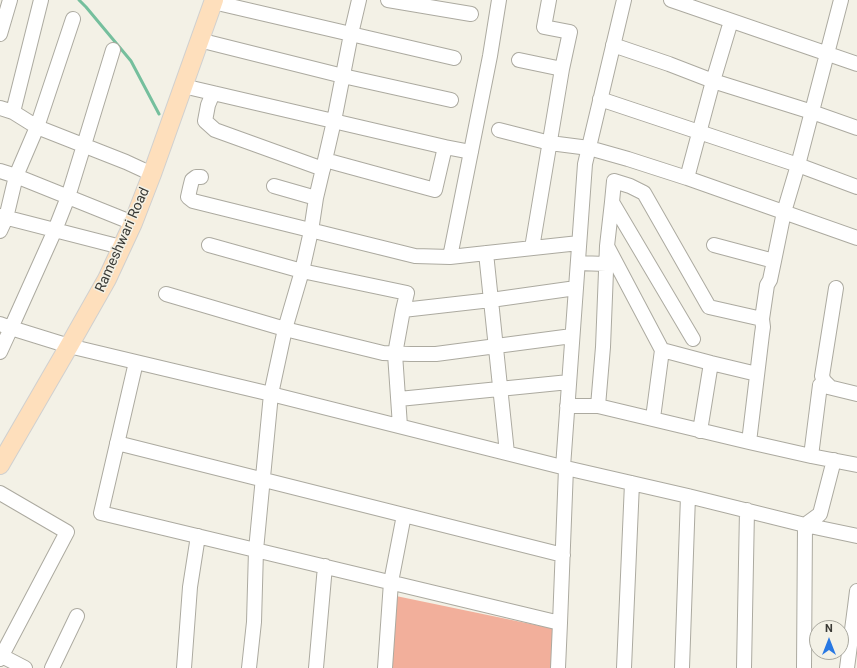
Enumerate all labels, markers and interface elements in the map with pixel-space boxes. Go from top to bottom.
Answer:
street label: Rameshwari Road [92,185,154,295]
north arrow [809,620,849,660]
text: N [825,622,833,635]

